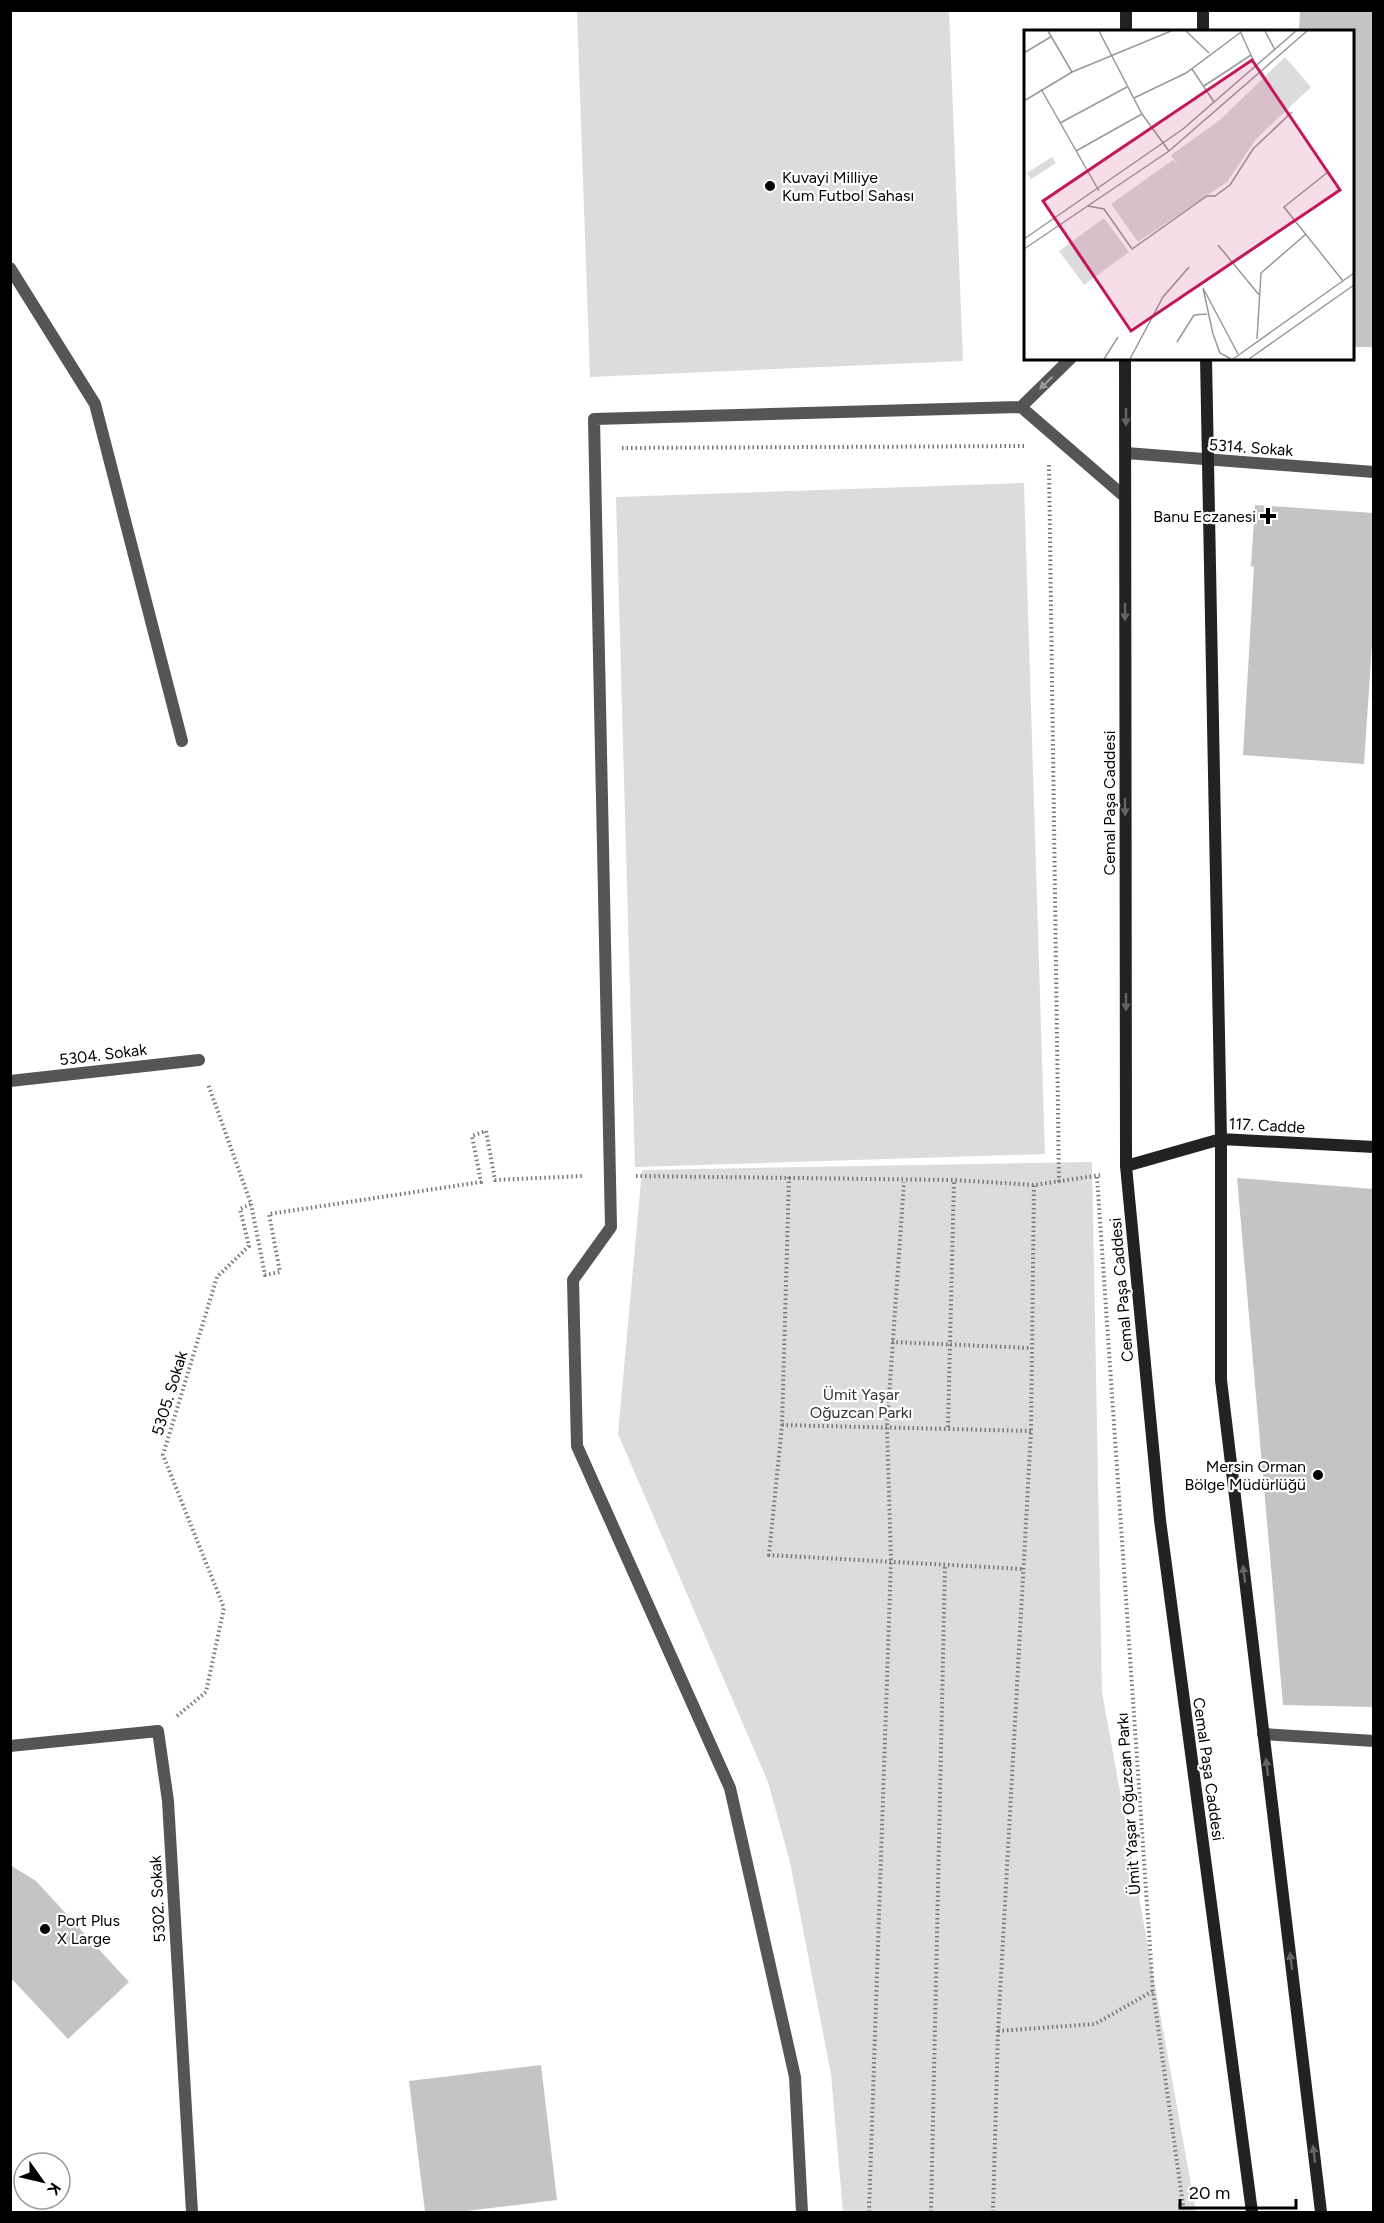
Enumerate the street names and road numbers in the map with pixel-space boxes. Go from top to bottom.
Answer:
street label: 5314. Sokak [1208,435,1294,460]
street label: Cemal Paşa Caddesi [1100,731,1119,875]
street label: 5304. Sokak [58,1040,148,1069]
street label: 117. Cadde [1228,1114,1306,1137]
street label: Cemal Paşa Caddesi [1106,1217,1137,1363]
street label: 5305. Sokak [148,1348,191,1438]
street label: Cemal Paşa Caddesi [1189,1696,1228,1842]
street label: Ümit Yaşar Oğuzcan Parkı [1113,1712,1144,1896]
street label: 5302. Sokak [146,1855,169,1943]

